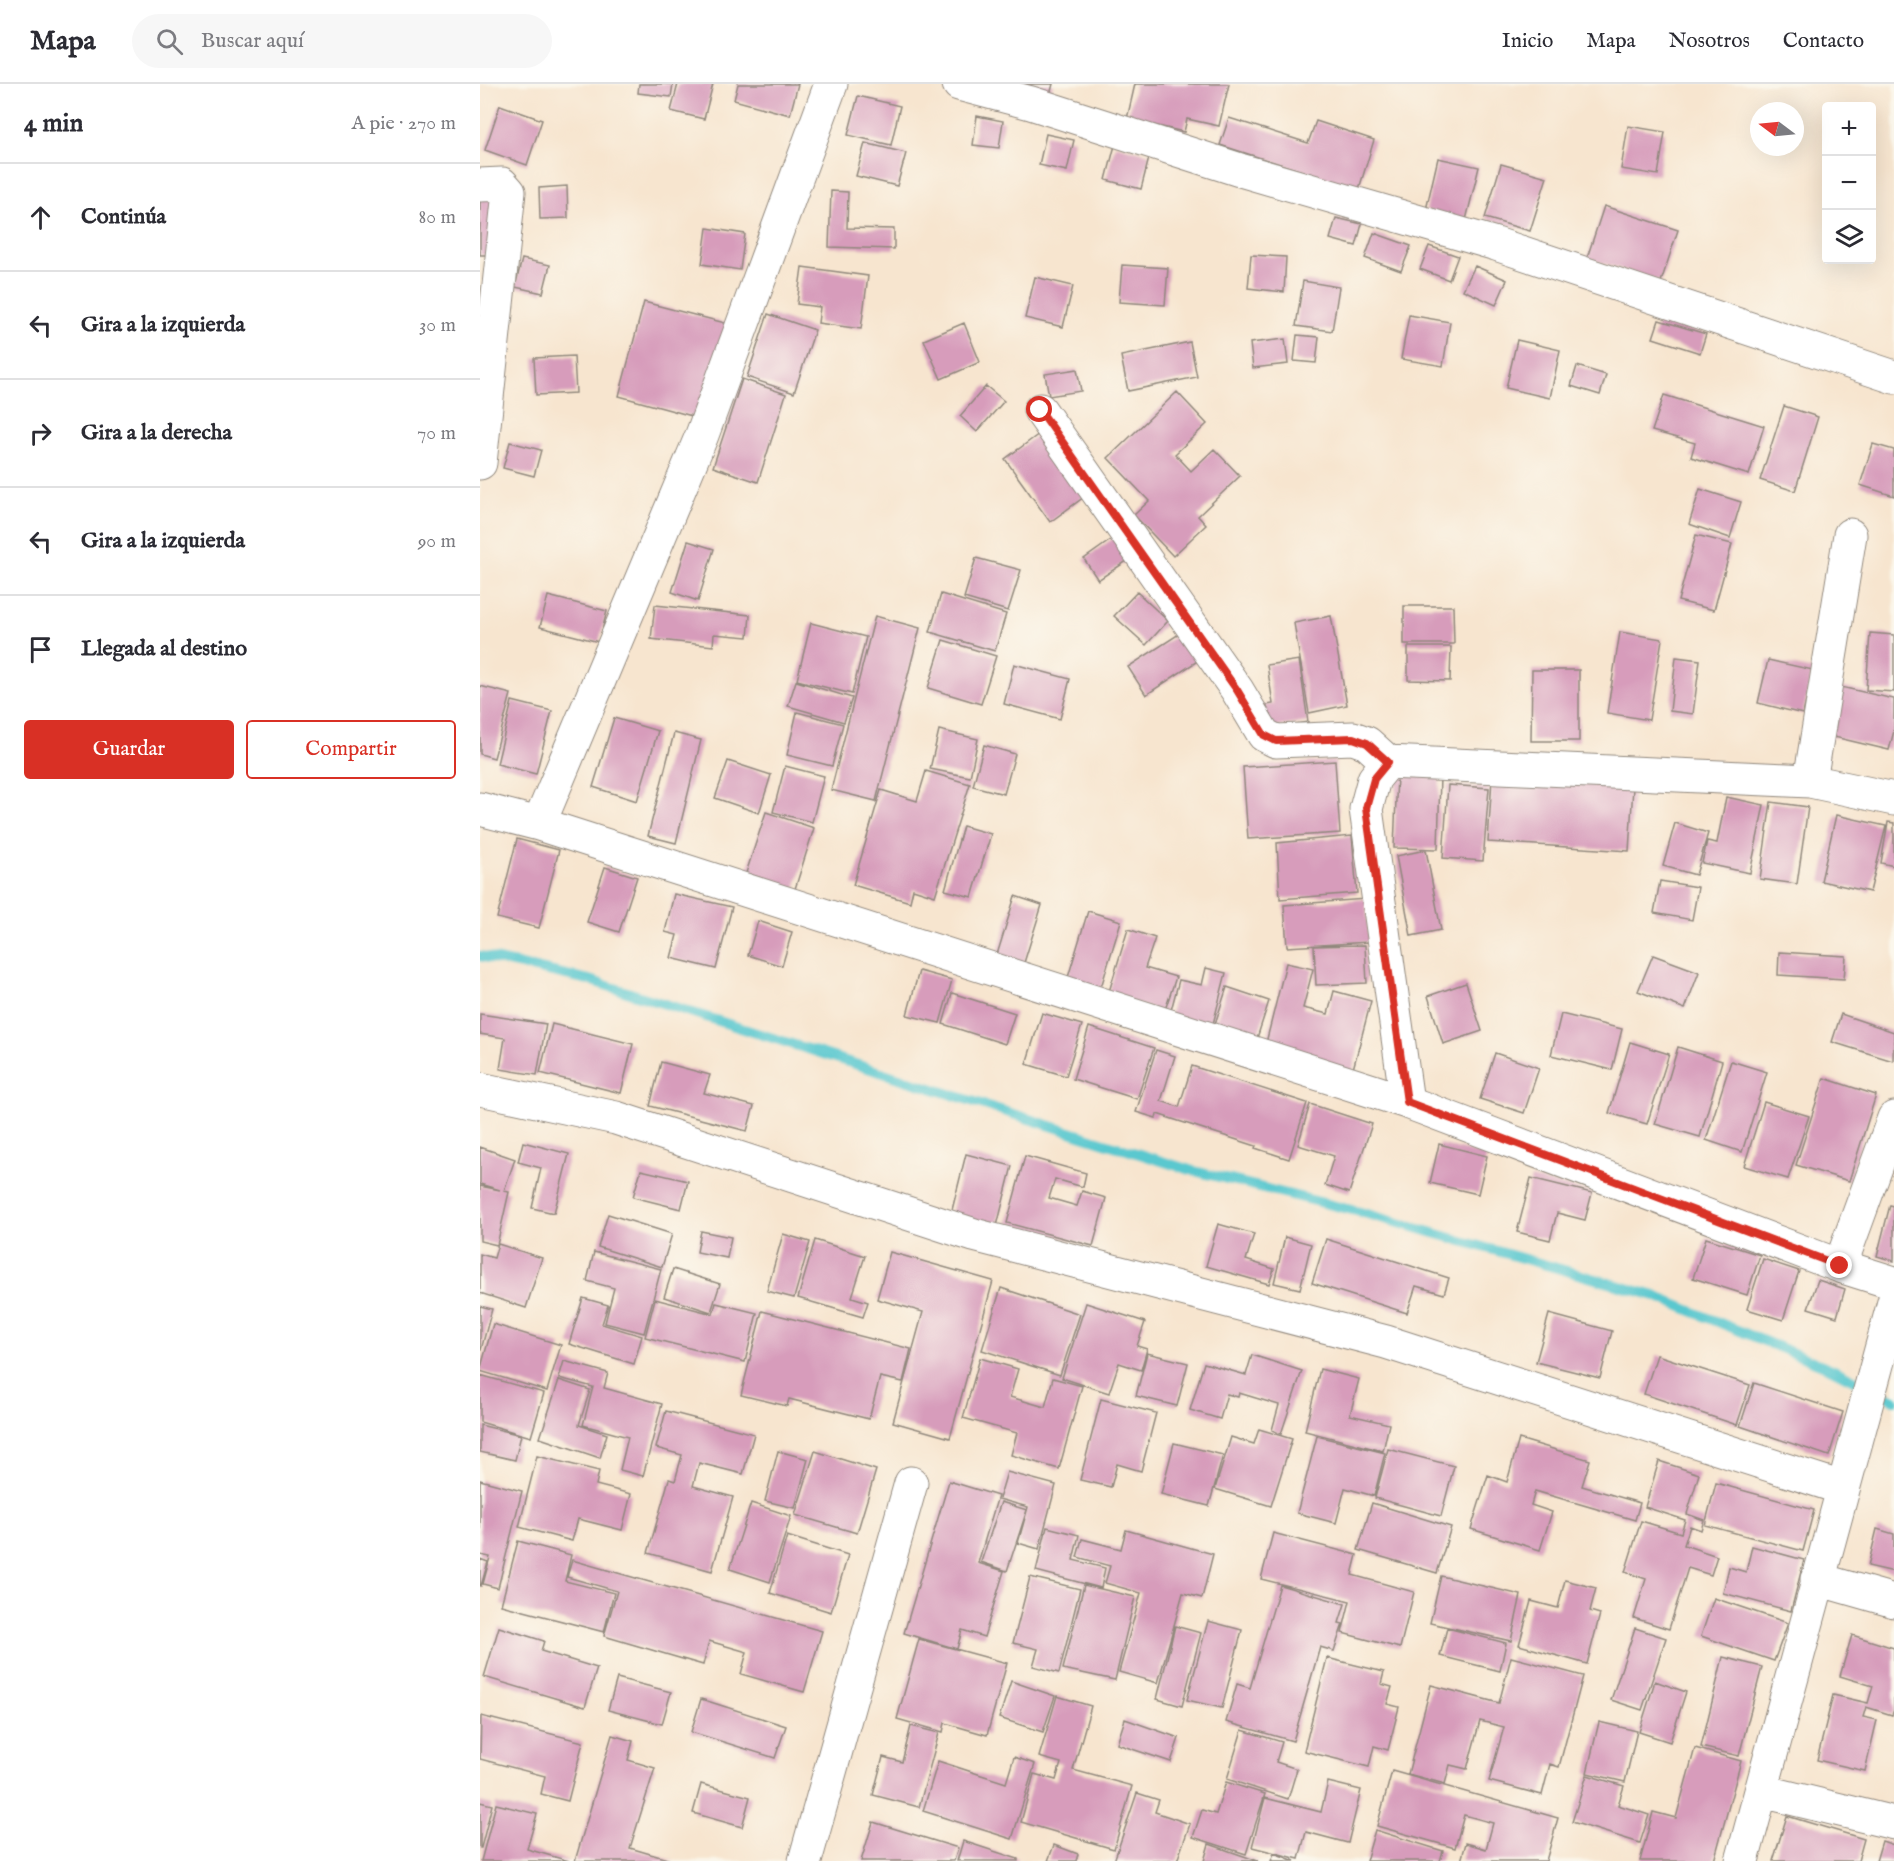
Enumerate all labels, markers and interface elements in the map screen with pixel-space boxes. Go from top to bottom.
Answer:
search box [132,14,552,68]
text: Mapa [30,24,96,59]
icon: search [153,25,186,58]
text: Buscar aquí [201,27,304,55]
text: Inicio [1502,28,1553,55]
text: Mapa [1586,28,1636,55]
text: Nosotros [1669,28,1750,55]
text: Contacto [1783,28,1864,55]
north arrow [1750,102,1804,156]
map controls [1822,102,1876,264]
button: + [1822,102,1876,156]
text: 4 min [24,107,83,140]
text: A pie · 270 m [352,111,456,136]
button: − [1822,156,1876,210]
icon: ahead [24,201,57,234]
text: Continúa [81,203,166,231]
text: 80 m [419,205,456,230]
button: layers [1822,210,1876,264]
icon: left [24,309,57,342]
text: Gira a la izquierda [81,311,245,339]
text: 30 m [419,313,456,338]
route start [1026,396,1052,422]
icon: right [24,417,57,450]
text: Gira a la derecha [81,419,232,447]
text: 70 m [417,421,456,446]
icon: left [24,525,57,558]
text: Gira a la izquierda [81,527,245,555]
text: 90 m [418,529,456,554]
icon: arrive [24,633,57,666]
text: Llegada al destino [81,635,247,663]
button: Guardar [24,720,234,779]
button: Compartir [246,720,456,779]
route end [1826,1252,1852,1278]

